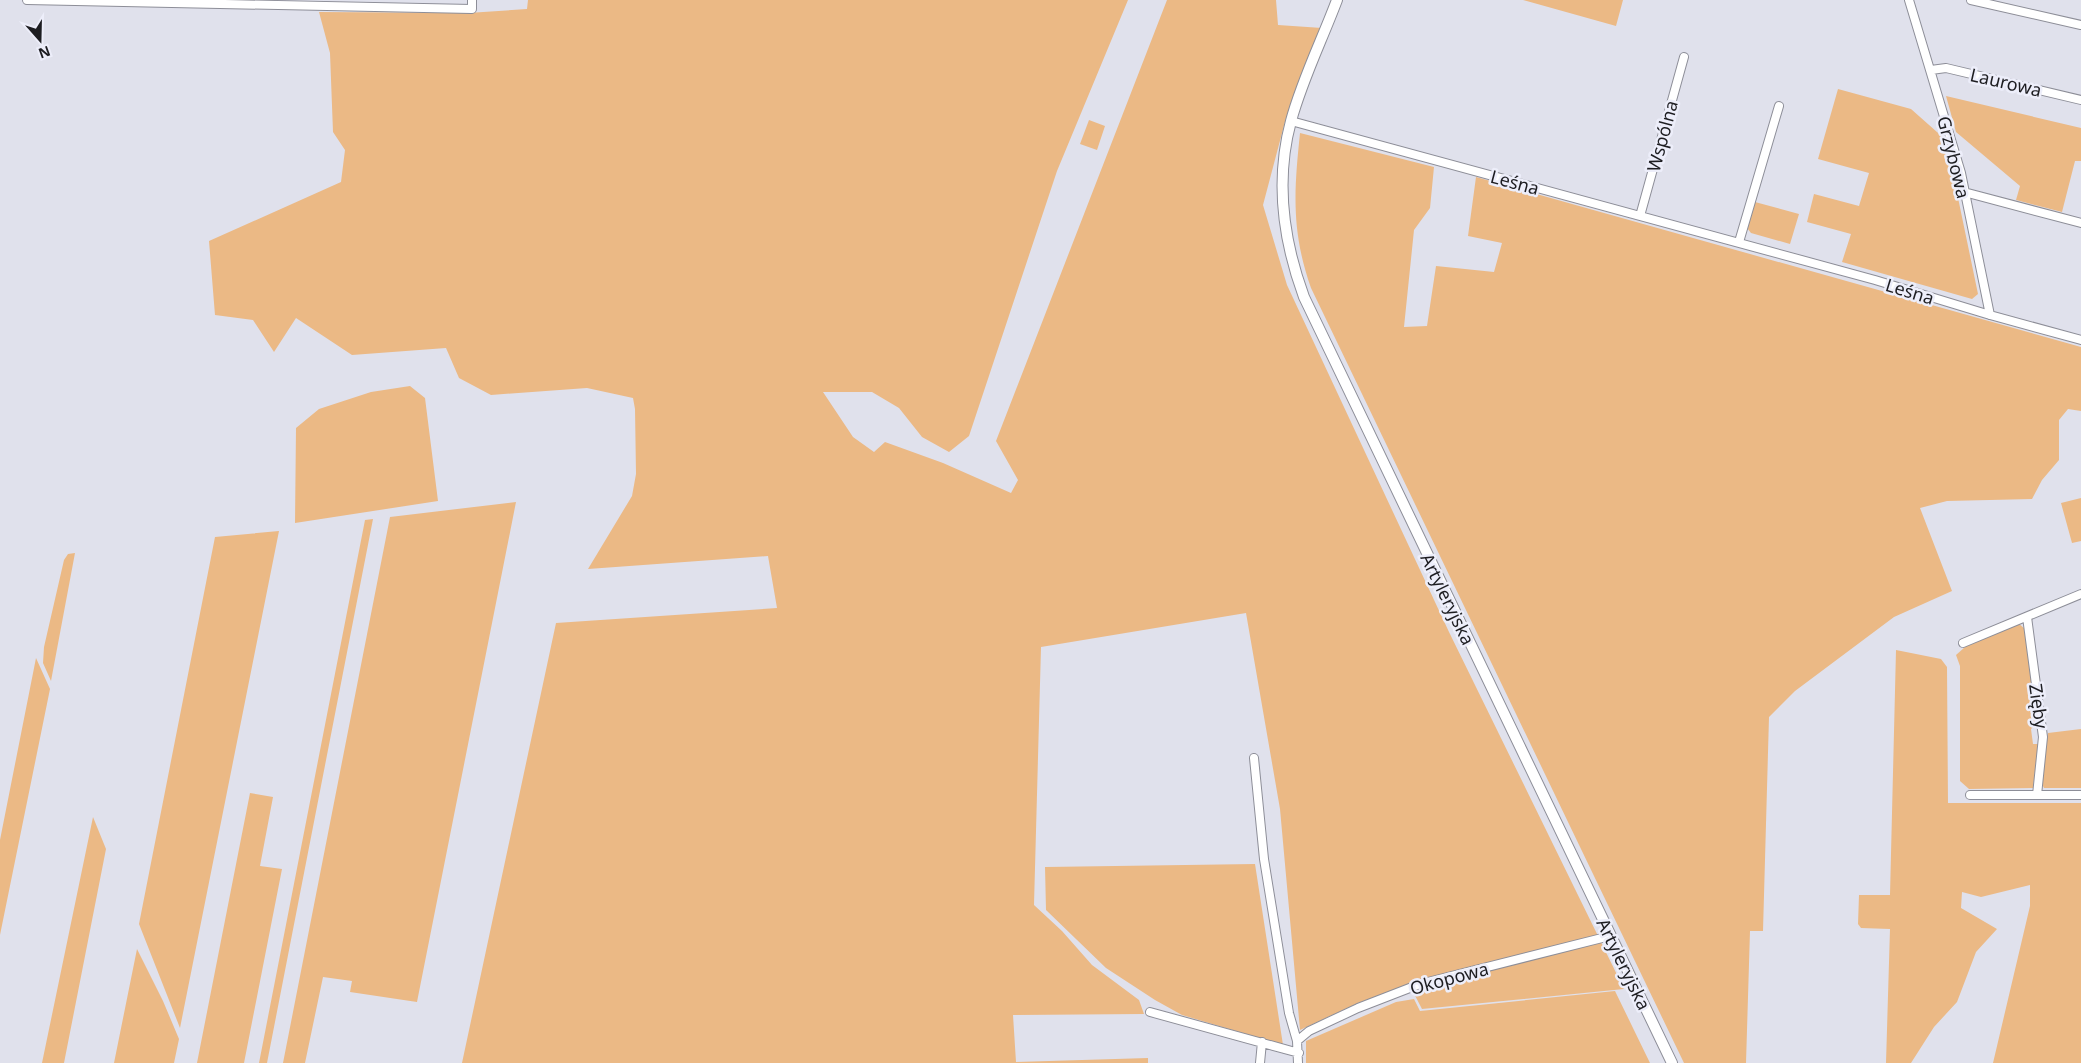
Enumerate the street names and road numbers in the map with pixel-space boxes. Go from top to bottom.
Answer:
street label: Laurowa [1968,62,2044,102]
street label: Wspólna [1641,98,1683,174]
street label: Grzybowa [1932,113,1976,201]
street label: Leśna [1488,164,1542,200]
street label: Leśna [1883,272,1937,310]
street label: Artyleryjska [1416,549,1480,649]
street label: Zięby [2024,682,2054,731]
street label: Artyleryjska [1592,914,1656,1014]
street label: Okopowa [1407,956,1491,1000]

